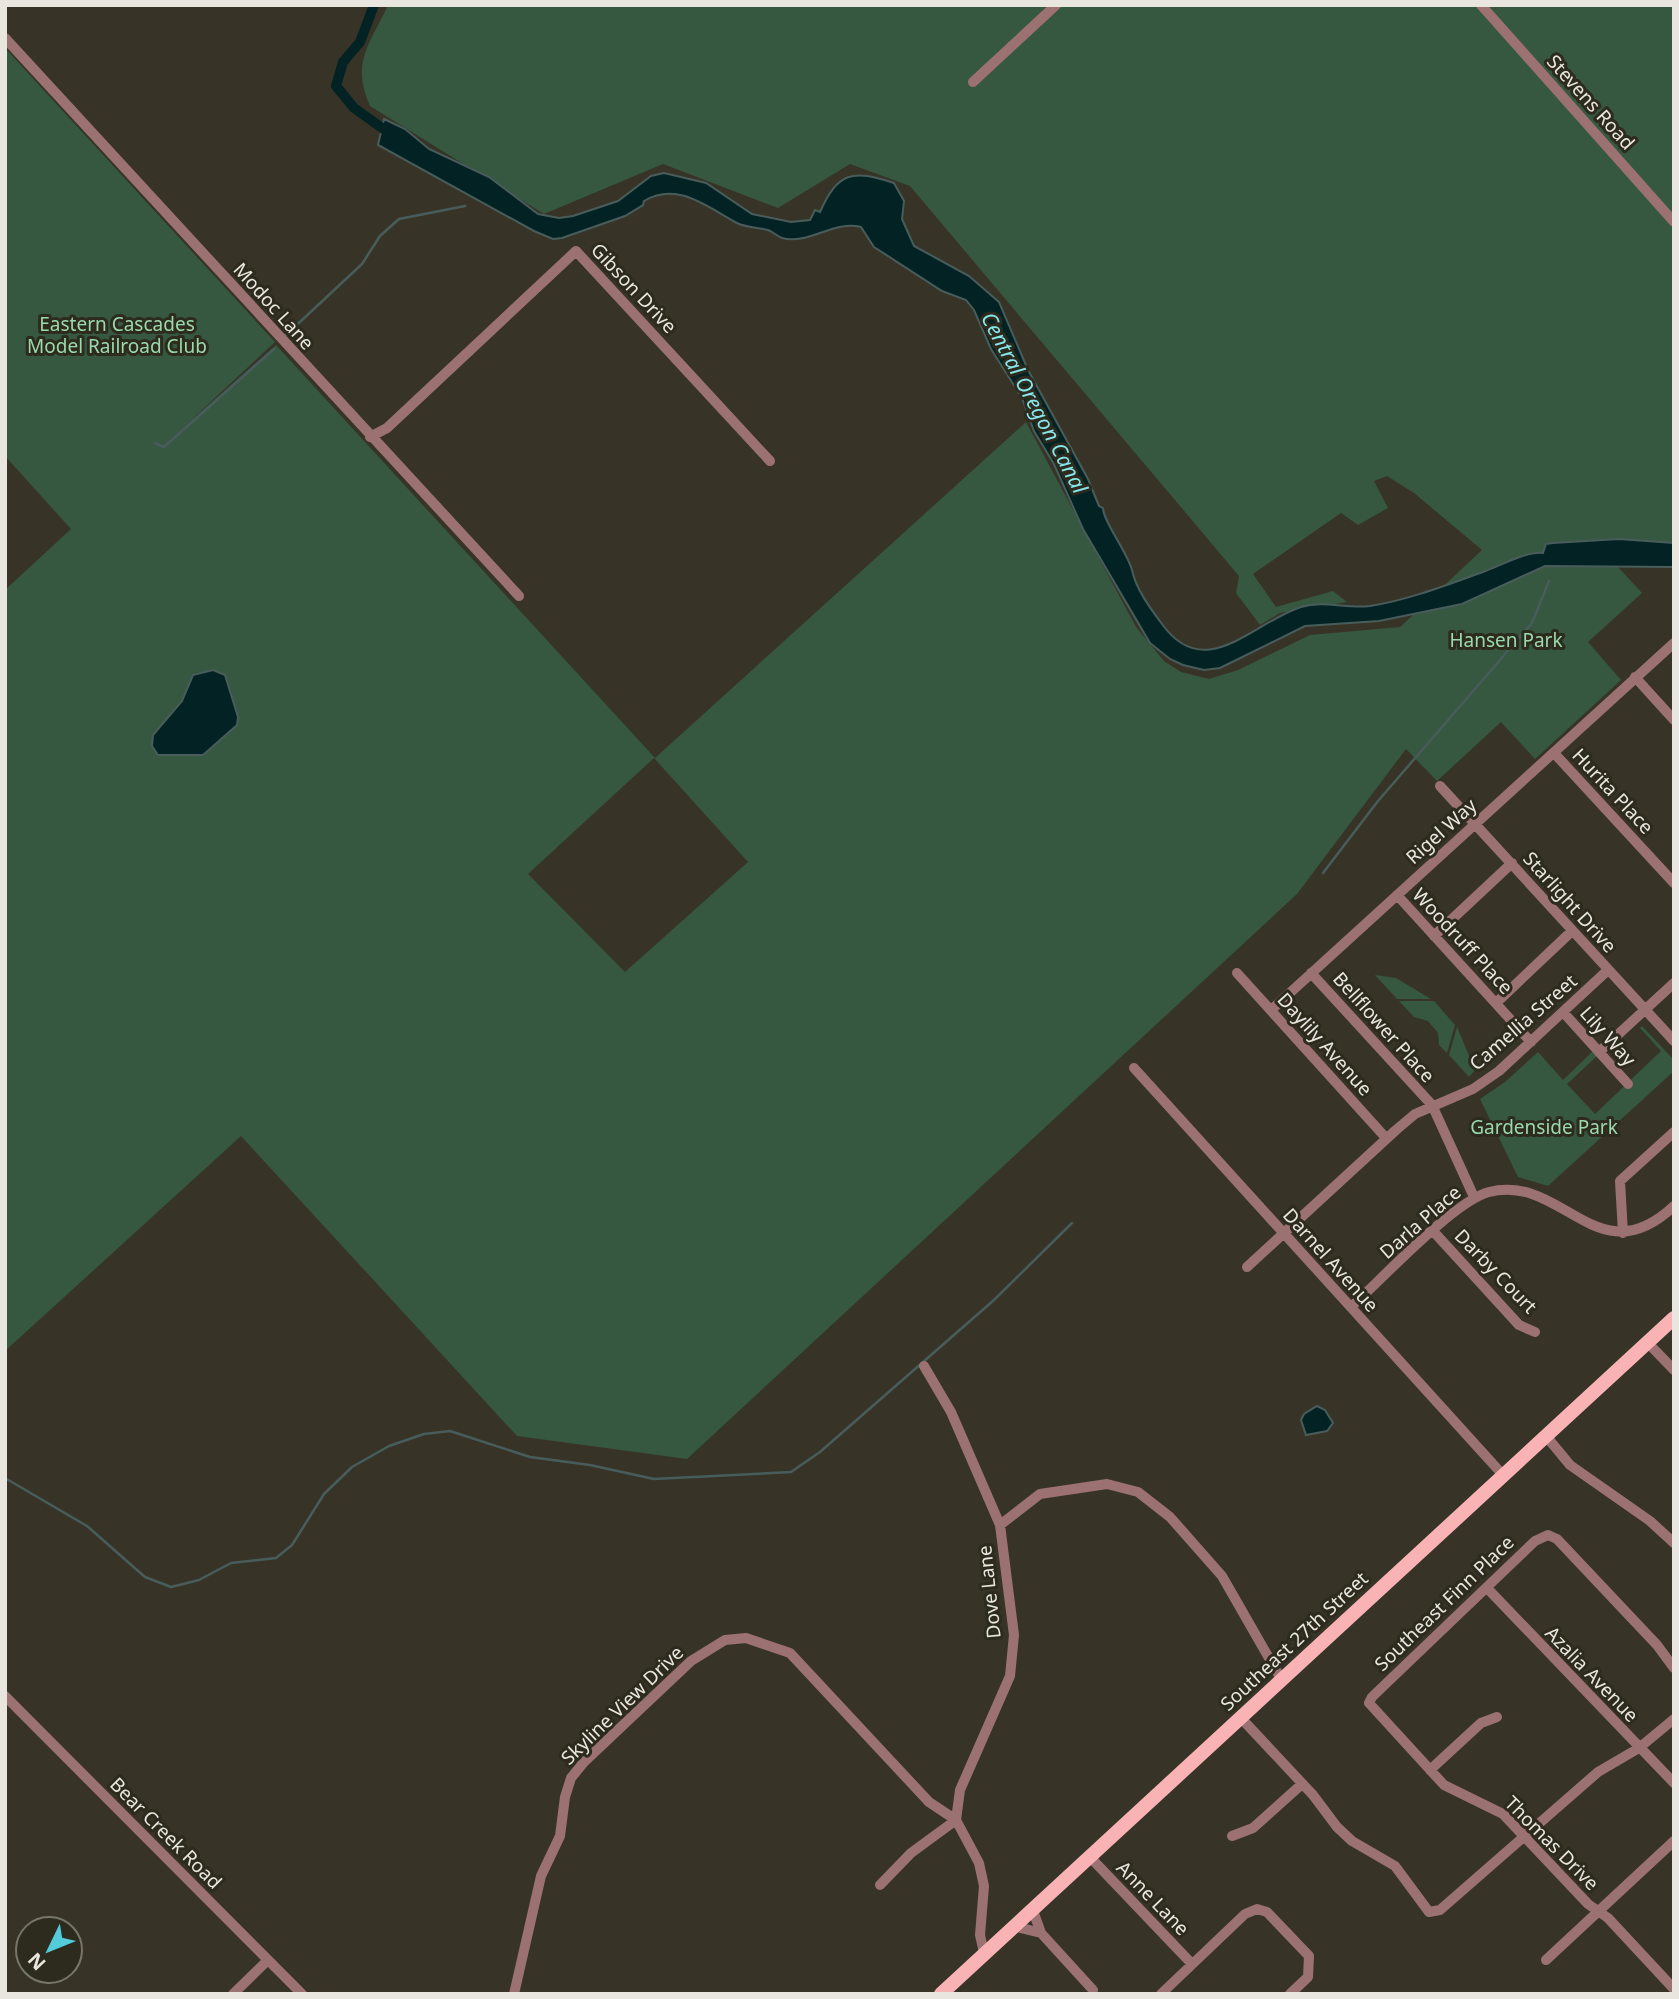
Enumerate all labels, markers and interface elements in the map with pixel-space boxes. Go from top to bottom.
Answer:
street label: Stevens Road [1541,49,1641,155]
street label: Gibson Drive [585,237,683,339]
street label: Modoc Lane [228,257,320,355]
water label: Central Oregon Canal [975,307,1095,499]
park label: Eastern Cascades Model Railroad Club [27,311,207,359]
park label: Hansen Park [1449,627,1563,653]
street label: Hurita Place [1567,743,1659,839]
street label: Rigel Way [1400,792,1482,870]
street label: Starlight Drive [1518,846,1622,958]
street label: Woodruff Place [1407,882,1519,1000]
street label: Bellflower Place [1327,966,1441,1088]
street label: Camellia Street [1464,968,1582,1076]
street label: Daylily Avenue [1272,987,1378,1101]
street label: Lily Way [1574,1001,1642,1072]
park label: Gardenside Park [1470,1114,1618,1140]
street label: Darla Place [1374,1179,1466,1265]
street label: Darnel Avenue [1277,1202,1385,1318]
street label: Darby Court [1449,1223,1543,1319]
street label: Southeast Finn Place [1369,1530,1519,1676]
street label: Dove Lane [971,1544,1007,1640]
street label: Southeast 27th Street [1215,1566,1373,1716]
street label: Azalia Avenue [1540,1620,1644,1728]
street label: Skyline View Drive [555,1640,689,1770]
street label: Bear Creek Road [104,1771,228,1895]
street label: Thomas Drive [1499,1790,1605,1896]
street label: Anne Lane [1111,1855,1195,1941]
north arrow [14,1915,84,1985]
text: N [22,1947,51,1976]

